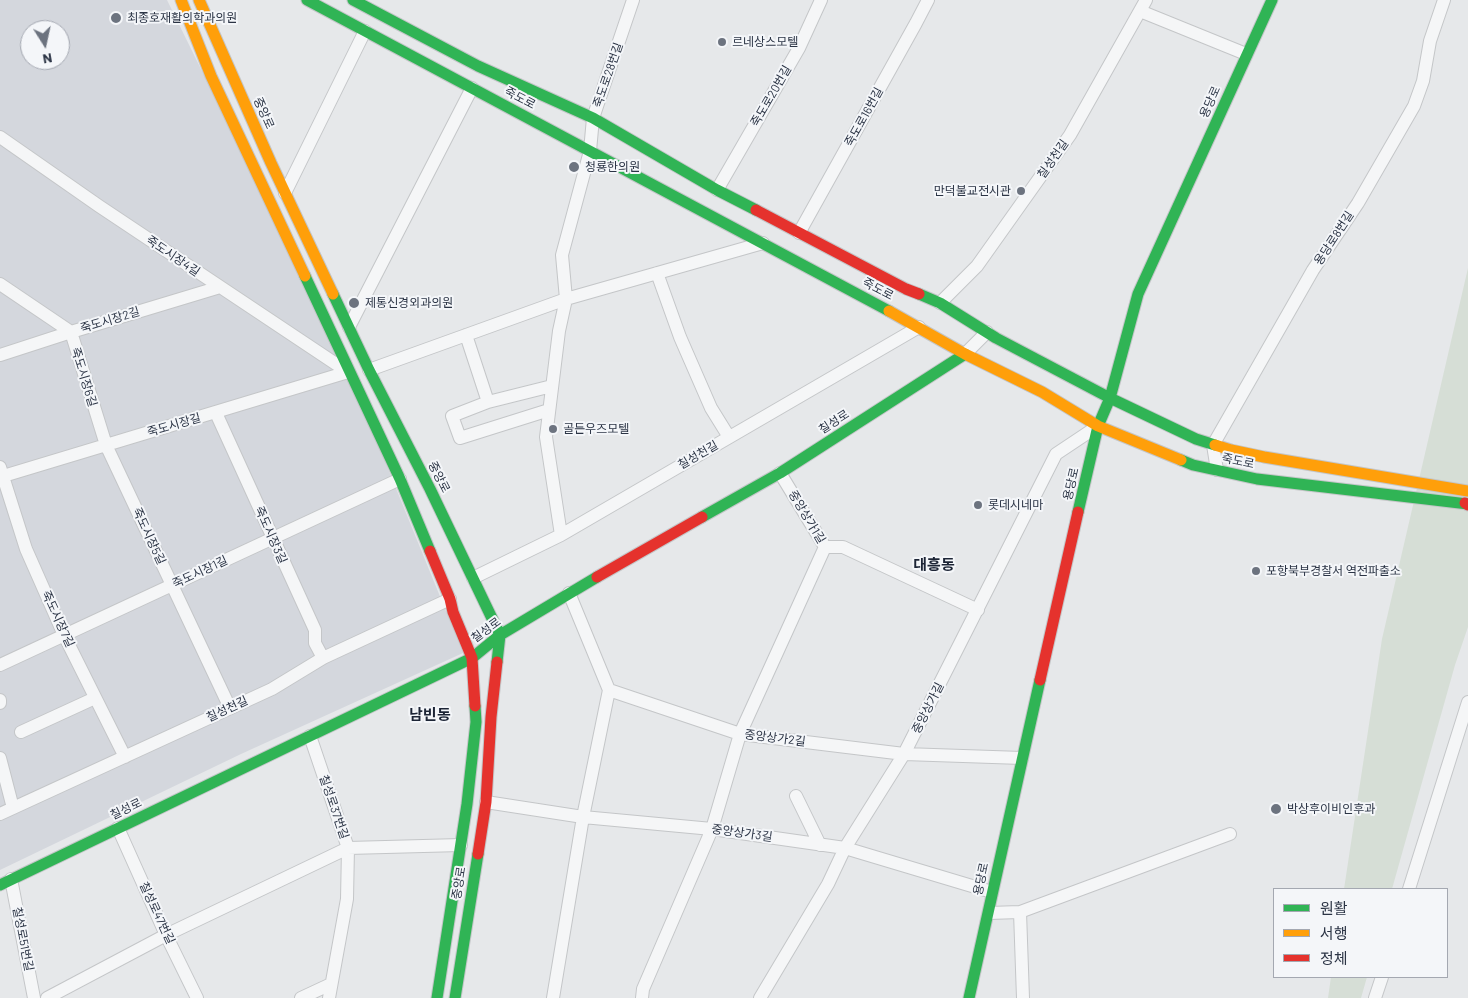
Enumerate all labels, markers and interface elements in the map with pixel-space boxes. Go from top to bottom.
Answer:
marker: 최종호재활의학과의원 [109,11,123,25]
place label: 최종호재활의학과의원 [127,11,237,25]
north arrow [20,20,70,70]
place label: 르네상스모텔 [732,35,798,49]
marker: 르네상스모텔 [716,36,728,48]
street label: 죽도로28번길 [590,41,626,109]
text: N [41,50,54,68]
street label: 죽도로20번길 [748,63,794,129]
street label: 죽도로 [502,84,538,112]
street label: 용당로 [1197,84,1223,120]
street label: 죽도로16번길 [842,85,886,149]
street label: 중앙로 [251,95,277,131]
street label: 칠성천길 [1034,137,1072,181]
marker: 청룡한의원 [567,160,581,174]
place label: 청룡한의원 [585,160,640,174]
place label: 만덕불교전시관 [934,184,1011,198]
marker: 만덕불교전시관 [1015,185,1027,197]
street label: 용당로8번길 [1311,208,1357,268]
street label: 죽도시장4길 [143,233,203,279]
street label: 죽도로 [860,275,896,303]
marker: 제통신경외과의원 [347,296,361,310]
place label: 제통신경외과의원 [365,296,453,310]
street label: 죽도시장2길 [78,304,142,336]
street label: 죽도시장6길 [68,346,100,408]
street label: 칠성로 [816,407,852,437]
street label: 죽도시장길 [145,410,203,440]
place label: 골든우즈모텔 [563,422,629,436]
marker: 골든우즈모텔 [547,423,559,435]
street label: 칠성천길 [675,438,721,472]
street label: 죽도로 [1220,451,1256,471]
street label: 중앙로 [425,459,453,495]
street label: 용당로 [1060,466,1082,502]
street label: 중앙상가1길 [786,488,828,546]
place label: 롯데시네마 [988,498,1043,512]
marker: 롯데시네마 [972,499,984,511]
street label: 죽도시장3길 [252,504,290,566]
street label: 죽도시장5길 [130,505,168,567]
street label: 죽도시장1길 [170,553,230,591]
district label: 대흥동 [913,556,955,574]
place label: 포항북부경찰서 역전파출소 [1266,564,1401,578]
marker: 포항북부경찰서 역전파출소 [1250,565,1262,577]
street label: 죽도시장7길 [39,588,77,650]
street label: 칠성로 [468,614,504,646]
street label: 중앙상가길 [909,680,947,736]
street label: 칠성천길 [204,693,250,725]
district label: 남빈동 [409,706,451,724]
street label: 중앙상가2길 [744,727,806,749]
street label: 칠성로37번길 [316,773,352,841]
street label: 칠성로 [108,795,144,823]
marker: 박상후이비인후과 [1269,802,1283,816]
place label: 박상후이비인후과 [1287,802,1375,816]
street label: 중앙상가3길 [711,822,773,844]
street label: 용당로 [971,861,991,897]
street label: 중앙로 [449,866,469,900]
street label: 칠성로47번길 [136,880,178,946]
legend [1273,888,1448,978]
text: 원활 [1320,899,1348,917]
street label: 칠성로51번길 [10,906,36,972]
text: 서행 [1320,924,1348,942]
text: 정체 [1320,949,1348,967]

